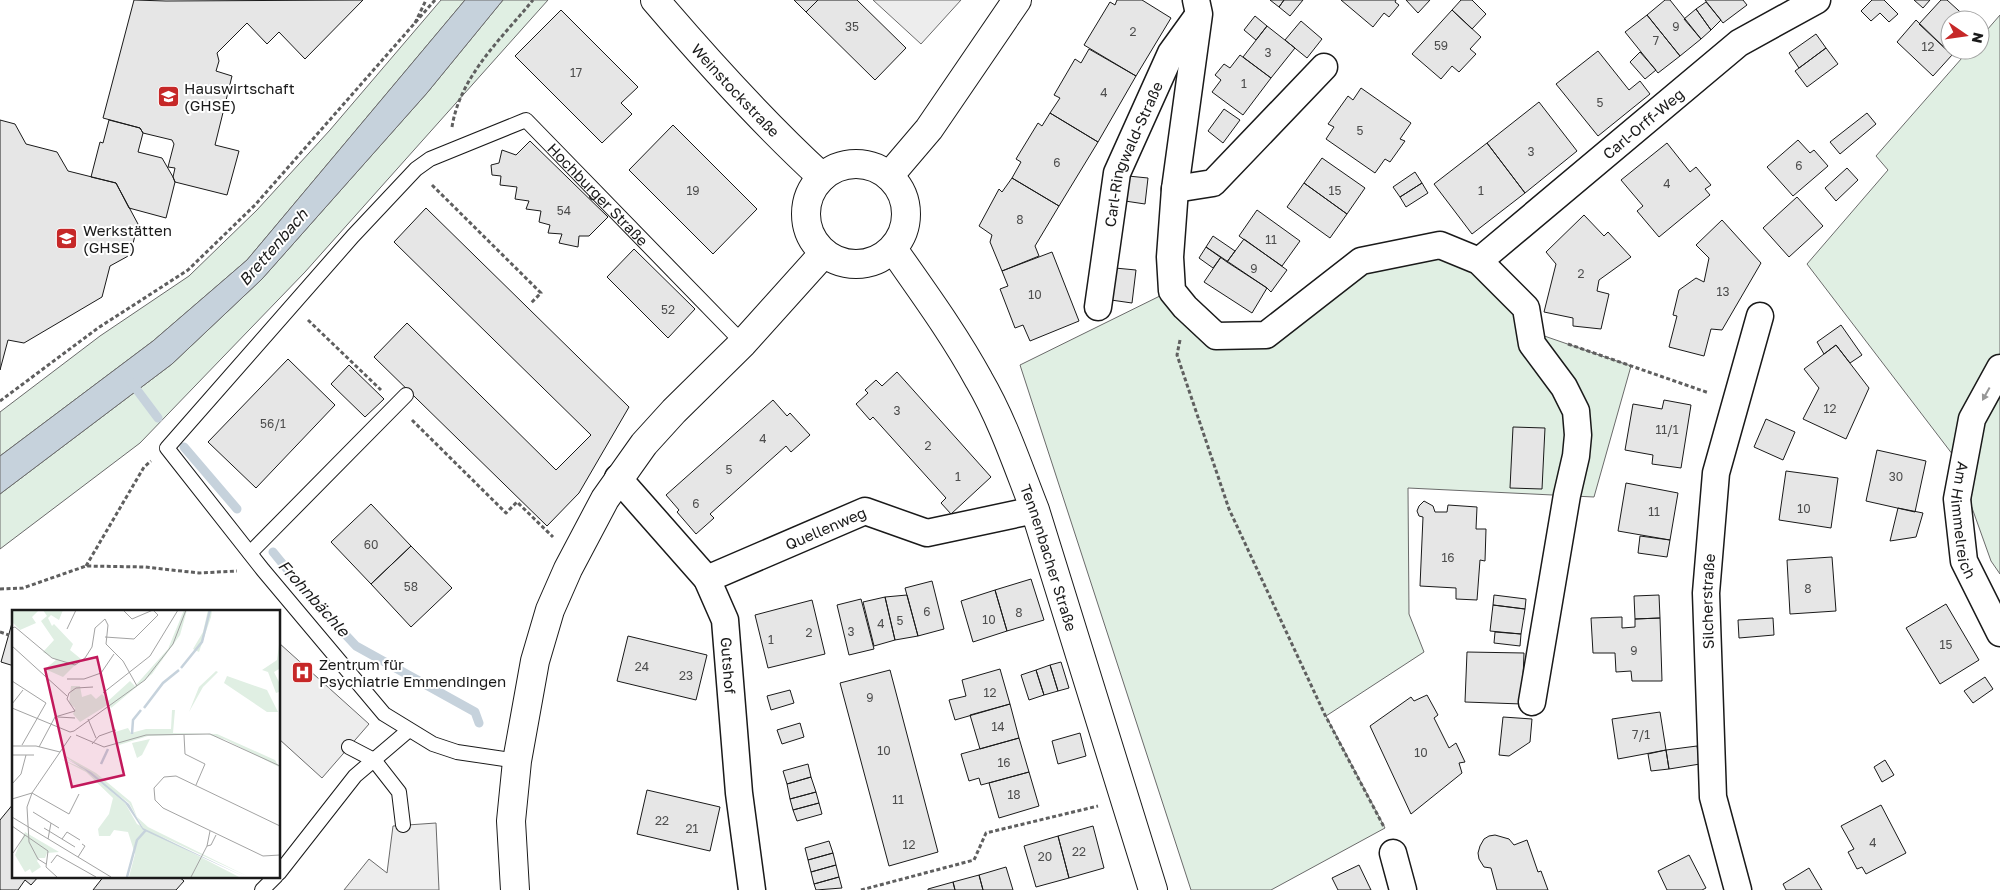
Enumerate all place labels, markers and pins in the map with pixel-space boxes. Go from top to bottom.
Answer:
place label: Hauswirtschaft (GHSE) [184,79,295,114]
school or university icon: Hauswirtschaft (GHSE) [156,85,180,109]
place label: Werkstätten (GHSE) [83,221,172,256]
school or university icon: Werkstätten (GHSE) [55,227,79,251]
place label: Zentrum für Psychiatrie Emmendingen [319,655,506,690]
hospital icon: Zentrum für Psychiatrie Emmendingen [291,661,315,685]

